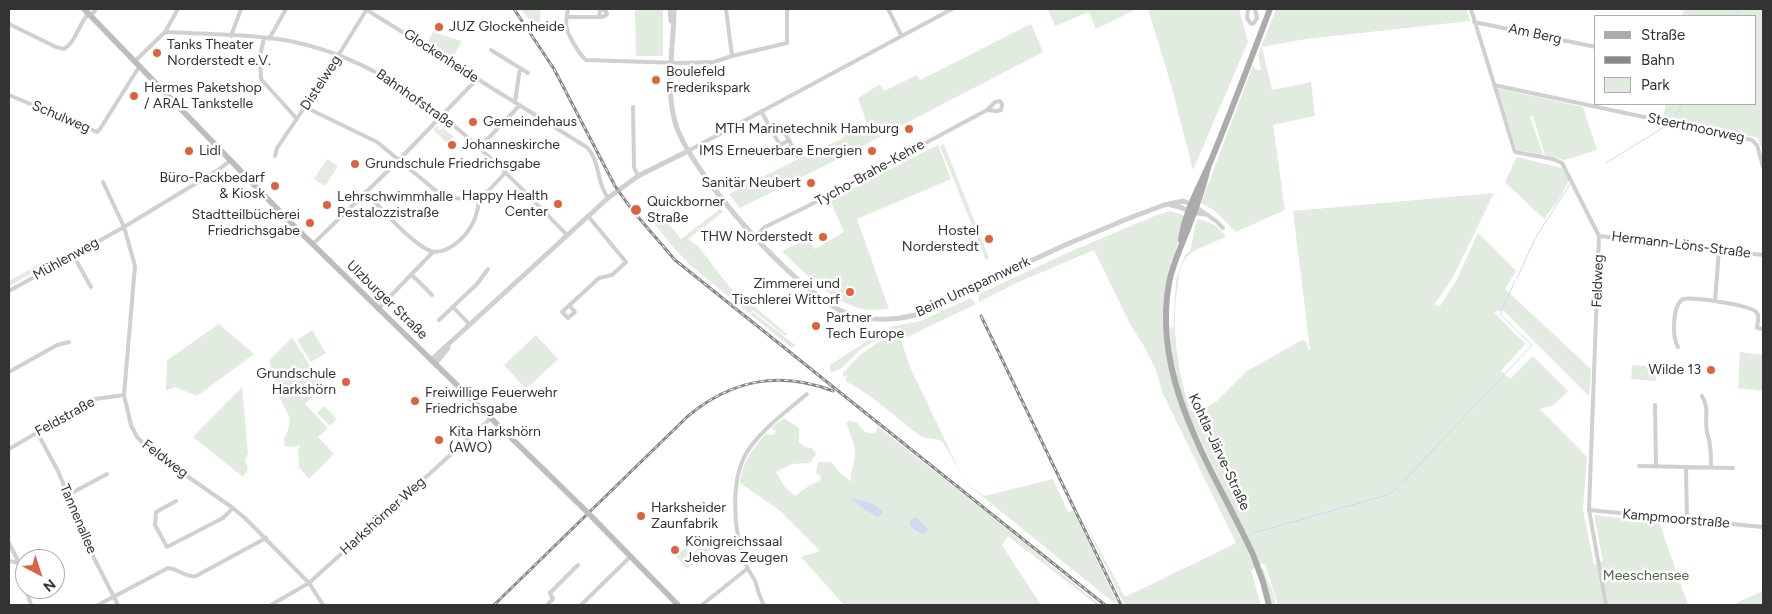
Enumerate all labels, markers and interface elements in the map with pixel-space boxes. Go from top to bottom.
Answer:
legend [1594,15,1757,105]
place label: JUZ Glockenheide [449,19,565,35]
street label: Am Berg [1507,20,1563,48]
marker: JUZ Glockenheide [433,21,445,33]
street label: Glockenheide [400,26,482,86]
text: Straße [1641,26,1685,44]
place label: Tanks Theater Norderstedt e.V. [167,37,271,70]
marker: Tanks Theater Norderstedt e.V. [151,47,163,59]
text: Bahn [1641,51,1675,69]
street label: Distelweg [297,52,345,114]
place label: Boulefeld Frederikspark [666,64,750,96]
street label: Bahnhofstraße [373,66,457,132]
marker: Boulefeld Frederikspark [650,74,662,86]
text: Park [1641,76,1670,94]
place label: Hermes Paketshop / ARAL Tankstelle [144,80,262,112]
marker: Hermes Paketshop / ARAL Tankstelle [128,90,140,102]
street label: Schulweg [29,97,93,137]
street label: Steertmoorweg [1646,110,1746,146]
place label: Gemeindehaus [483,114,577,130]
marker: Gemeindehaus [467,116,479,128]
place label: MTH Marinetechnik Hamburg [715,121,899,137]
marker: MTH Marinetechnik Hamburg [903,123,915,135]
street label: Tycho-Brahe-Kehre [813,136,927,210]
place label: Johanneskirche [462,137,560,153]
marker: Johanneskirche [446,139,458,151]
place label: Lidl [199,143,221,159]
place label: IMS Erneuerbare Energien [699,143,862,159]
marker: Lidl [183,145,195,157]
marker: IMS Erneuerbare Energien [866,145,878,157]
place label: Grundschule Friedrichsgabe [365,156,540,172]
marker: Grundschule Friedrichsgabe [349,158,361,170]
place label: Büro-Packbedarf & Kiosk [159,170,265,202]
place label: Sanitär Neubert [701,175,801,191]
marker: Sanitär Neubert [805,177,817,189]
marker: Büro-Packbedarf & Kiosk [269,180,281,192]
place label: Happy Health Center [462,188,548,220]
place label: Lehrschwimmhalle Pestalozzistraße [337,189,453,222]
place label: Quickborner Straße [647,194,725,226]
marker: Happy Health Center [552,198,564,210]
marker: Lehrschwimmhalle Pestalozzistraße [321,199,333,211]
marker: Quickborner Straße [629,203,643,217]
place label: Stadtteilbücherei Friedrichsgabe [192,207,300,240]
marker: Stadtteilbücherei Friedrichsgabe [304,217,316,229]
place label: Hostel Norderstedt [902,223,979,256]
street label: Hermann-Löns-Straße [1610,228,1752,262]
place label: THW Norderstedt [701,229,813,245]
marker: THW Norderstedt [817,231,829,243]
marker: Hostel Norderstedt [983,233,995,245]
street label: Mühlenweg [30,234,102,284]
street label: Beim Umspannwerk [913,253,1033,321]
street label: Feldweg [1589,254,1607,308]
street label: Ulzburger Straße [343,257,431,343]
place label: Zimmerei und Tischlerei Wittorf [732,276,840,308]
marker: Zimmerei und Tischlerei Wittorf [844,286,856,298]
place label: Partner Tech Europe [826,310,904,342]
marker: Partner Tech Europe [810,320,822,332]
place label: Wilde 13 [1649,362,1701,378]
marker: Wilde 13 [1705,364,1717,376]
place label: Grundschule Harkshörn [256,366,336,398]
marker: Grundschule Harkshörn [340,376,352,388]
place label: Freiwillige Feuerwehr Friedrichsgabe [425,385,557,418]
street label: Kohtla-Järve-Straße [1185,391,1253,513]
street label: Feldstraße [32,394,98,440]
marker: Freiwillige Feuerwehr Friedrichsgabe [409,395,421,407]
place label: Kita Harkshörn (AWO) [449,424,541,457]
marker: Kita Harkshörn (AWO) [433,434,445,446]
street label: Feldweg [139,436,191,482]
street label: Harkshörner Weg [337,473,429,559]
street label: Tannenallee [56,482,100,556]
place label: Harksheider Zaunfabrik [651,500,726,532]
street label: Kampmoorstraße [1622,506,1730,532]
marker: Harksheider Zaunfabrik [635,510,647,522]
place label: Königreichssaal Jehovas Zeugen [685,534,788,566]
marker: Königreichssaal Jehovas Zeugen [669,544,681,556]
north arrow [15,549,65,599]
park label: Meeschensee [1603,568,1689,584]
text: N [40,575,59,595]

